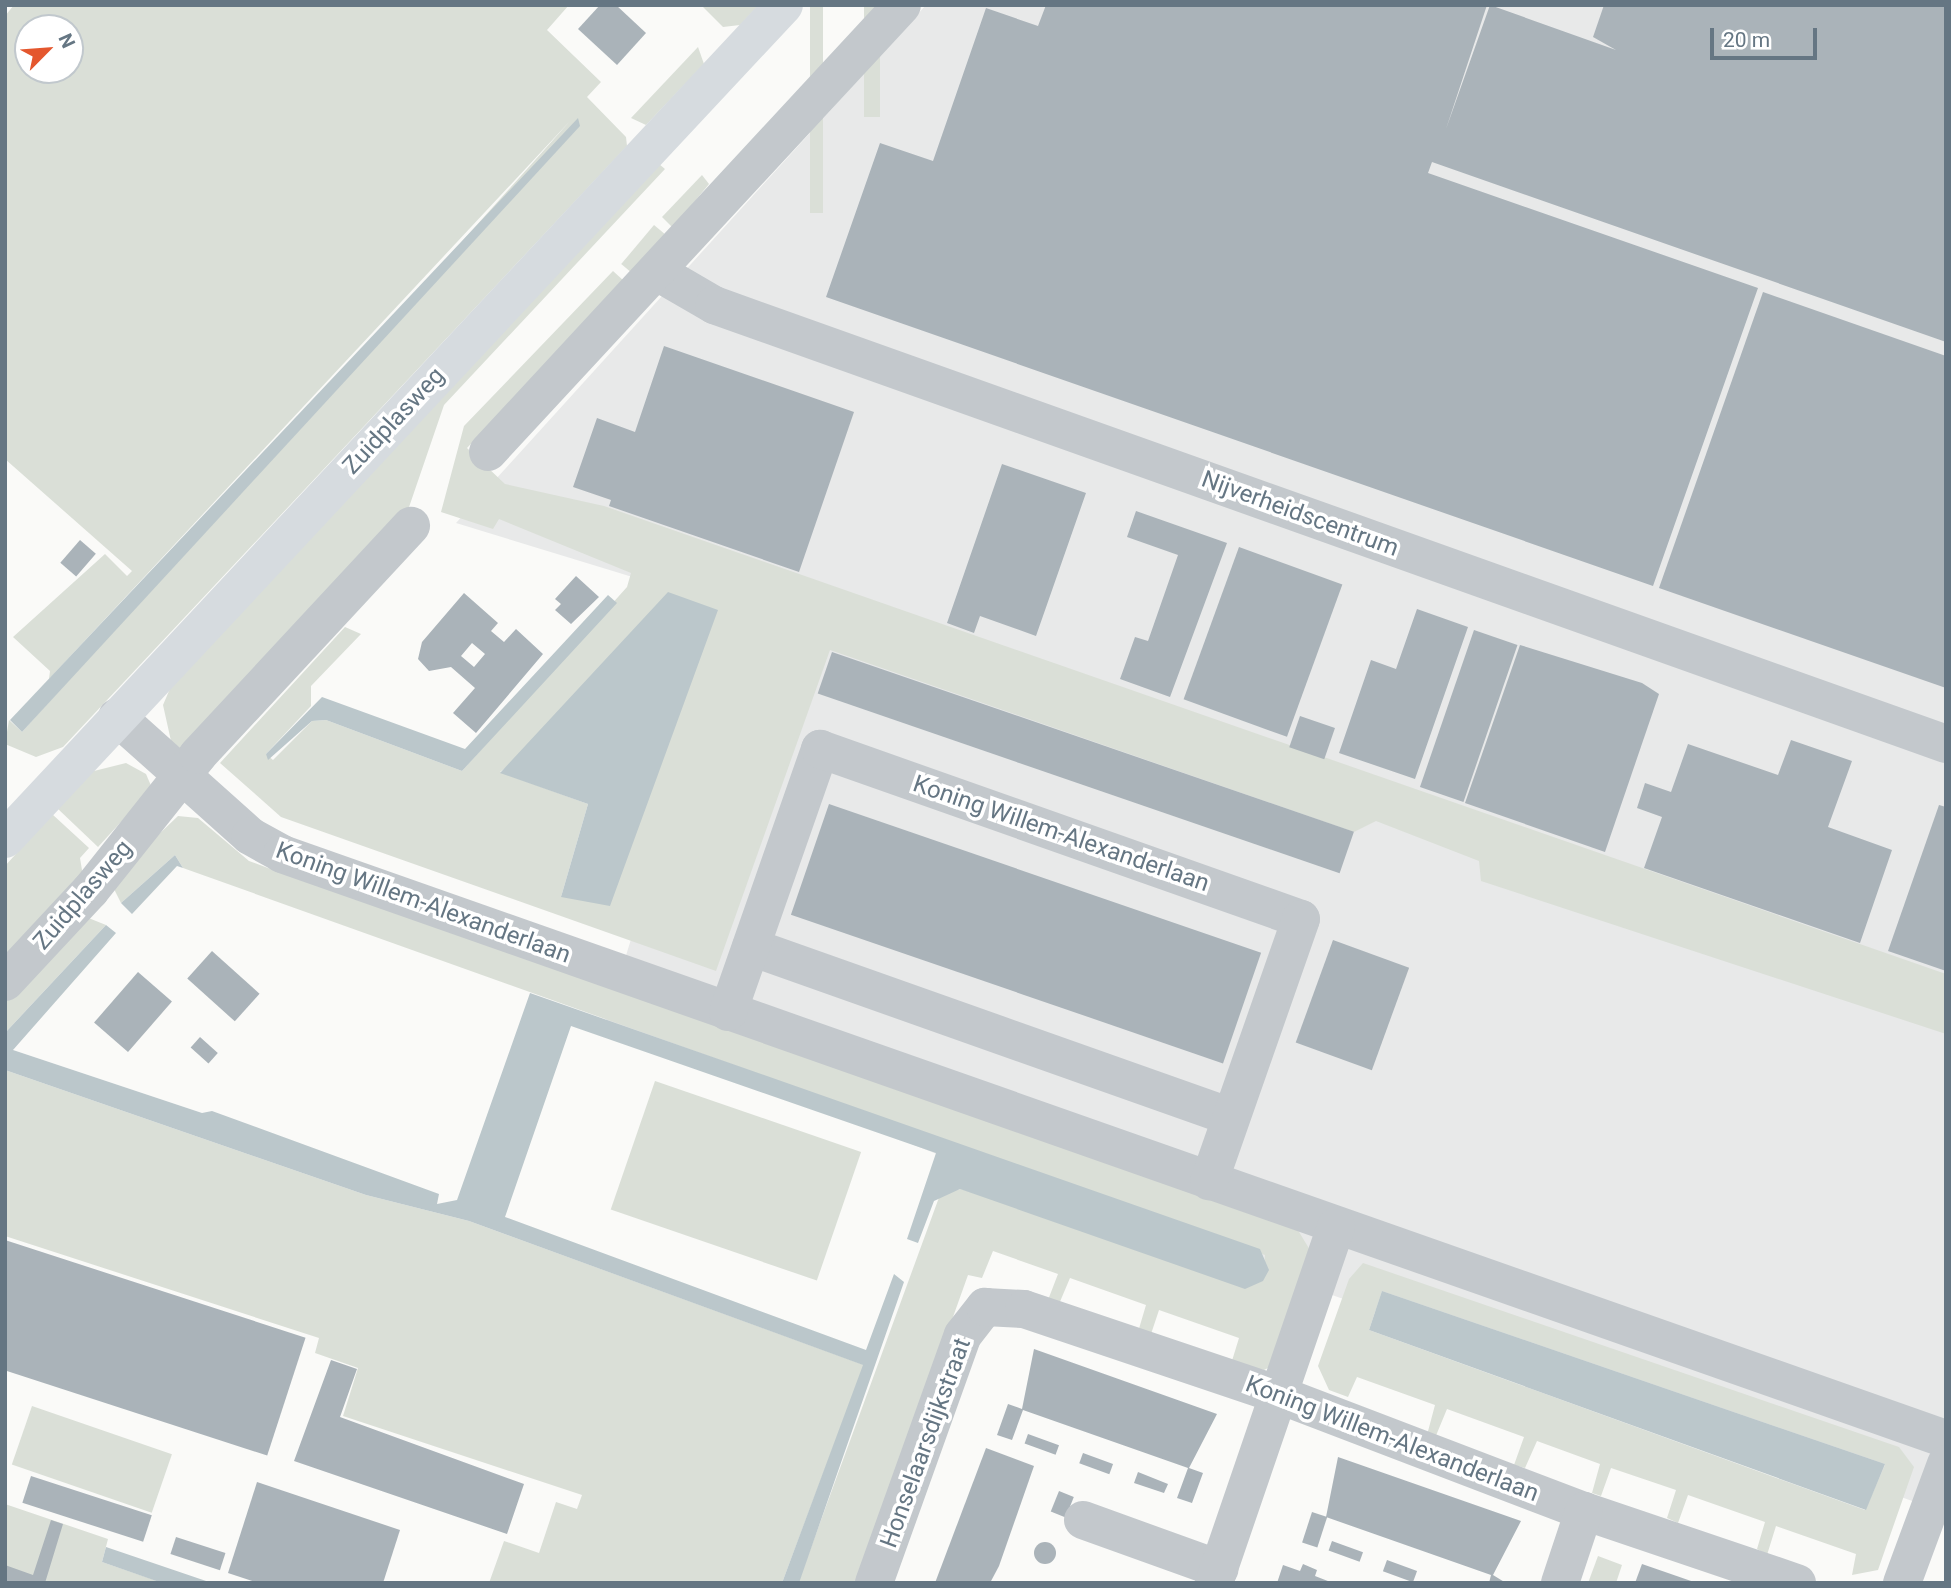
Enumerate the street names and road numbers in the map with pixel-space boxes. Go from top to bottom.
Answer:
street label: Zuidplasweg [337,362,451,480]
street label: Nijverheidscentrum [1198,465,1402,563]
street label: Koning Willem-Alexanderlaan [909,770,1213,898]
street label: Zuidplasweg [28,834,138,956]
street label: Koning Willem-Alexanderlaan [272,836,574,970]
street label: Honselaarsdijkstraat [875,1334,977,1552]
street label: Koning Willem-Alexanderlaan [1241,1370,1543,1508]

